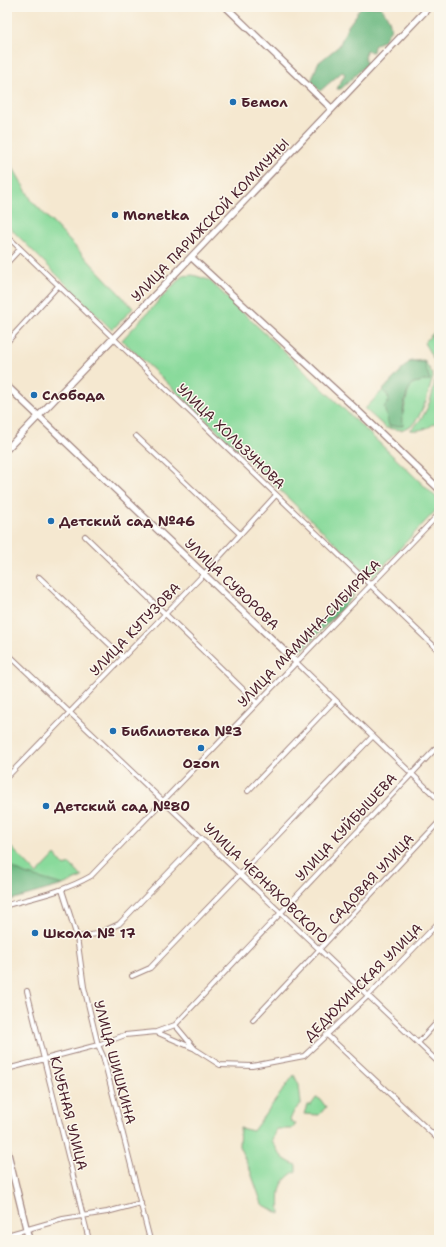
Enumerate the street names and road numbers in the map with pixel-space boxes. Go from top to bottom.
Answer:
street label: УЛИЦА ПАРИЖСКОЙ КОММУНЫ [127,135,293,305]
street label: УЛИЦА ХОЛЬЗУНОВА [173,379,289,493]
street label: УЛИЦА СУВОРОВА [181,534,283,634]
street label: УЛИЦА МАМИНА-СИБИРЯКА [234,555,384,711]
street label: УЛИЦА КУТУЗОВА [86,578,184,680]
street label: УЛИЦА КУЙБЫШЕВА [291,769,401,885]
street label: УЛИЦА ЧЕРНЯХОВСКОГО [200,819,332,947]
street label: САДОВАЯ УЛИЦА [324,830,418,928]
street label: ДЕДЮХИНСКАЯ УЛИЦА [300,919,426,1045]
street label: УЛИЦА ШИШКИНА [90,998,140,1126]
street label: КЛУБНАЯ УЛИЦА [46,1054,92,1172]

